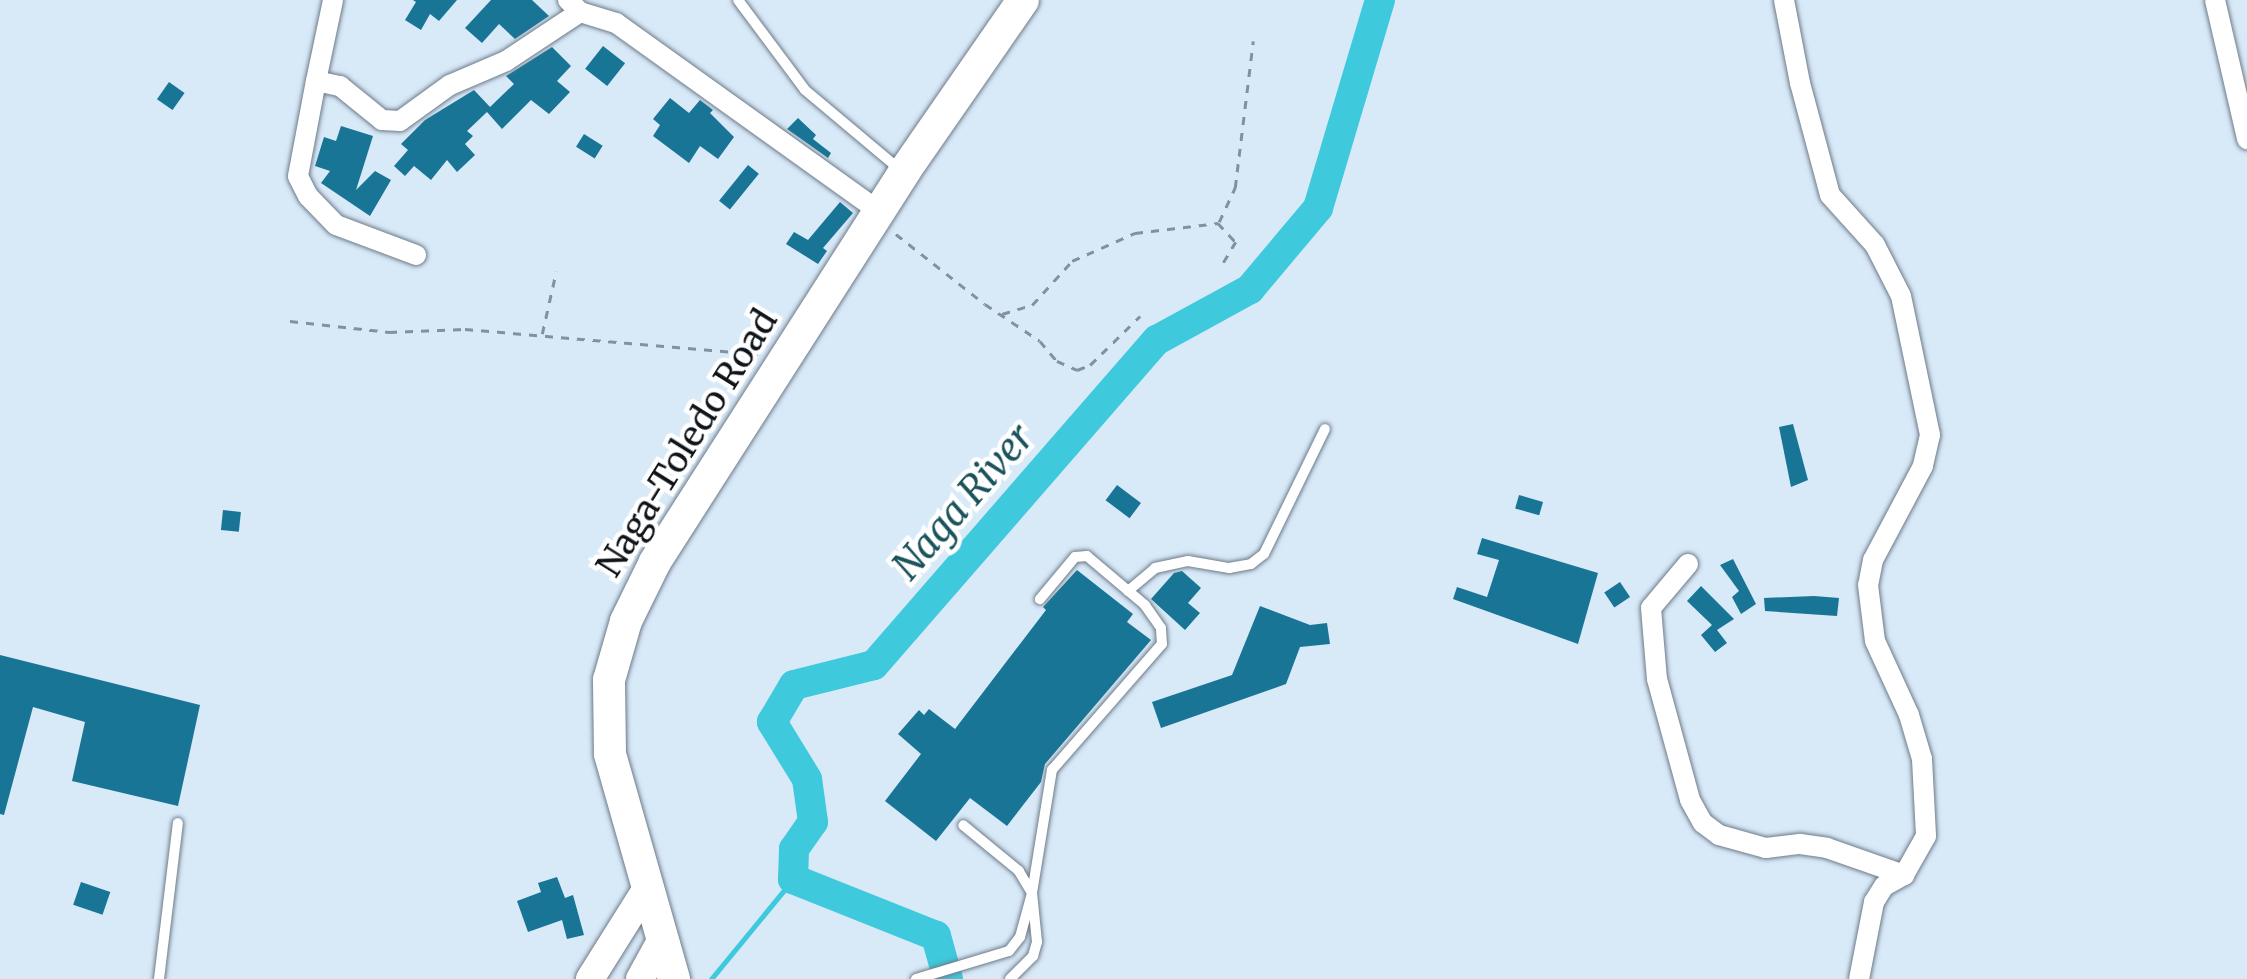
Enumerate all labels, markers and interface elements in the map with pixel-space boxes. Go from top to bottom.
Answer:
street label: Naga-Toledo Road [588,302,786,584]
water label: Naga River [884,415,1042,589]

